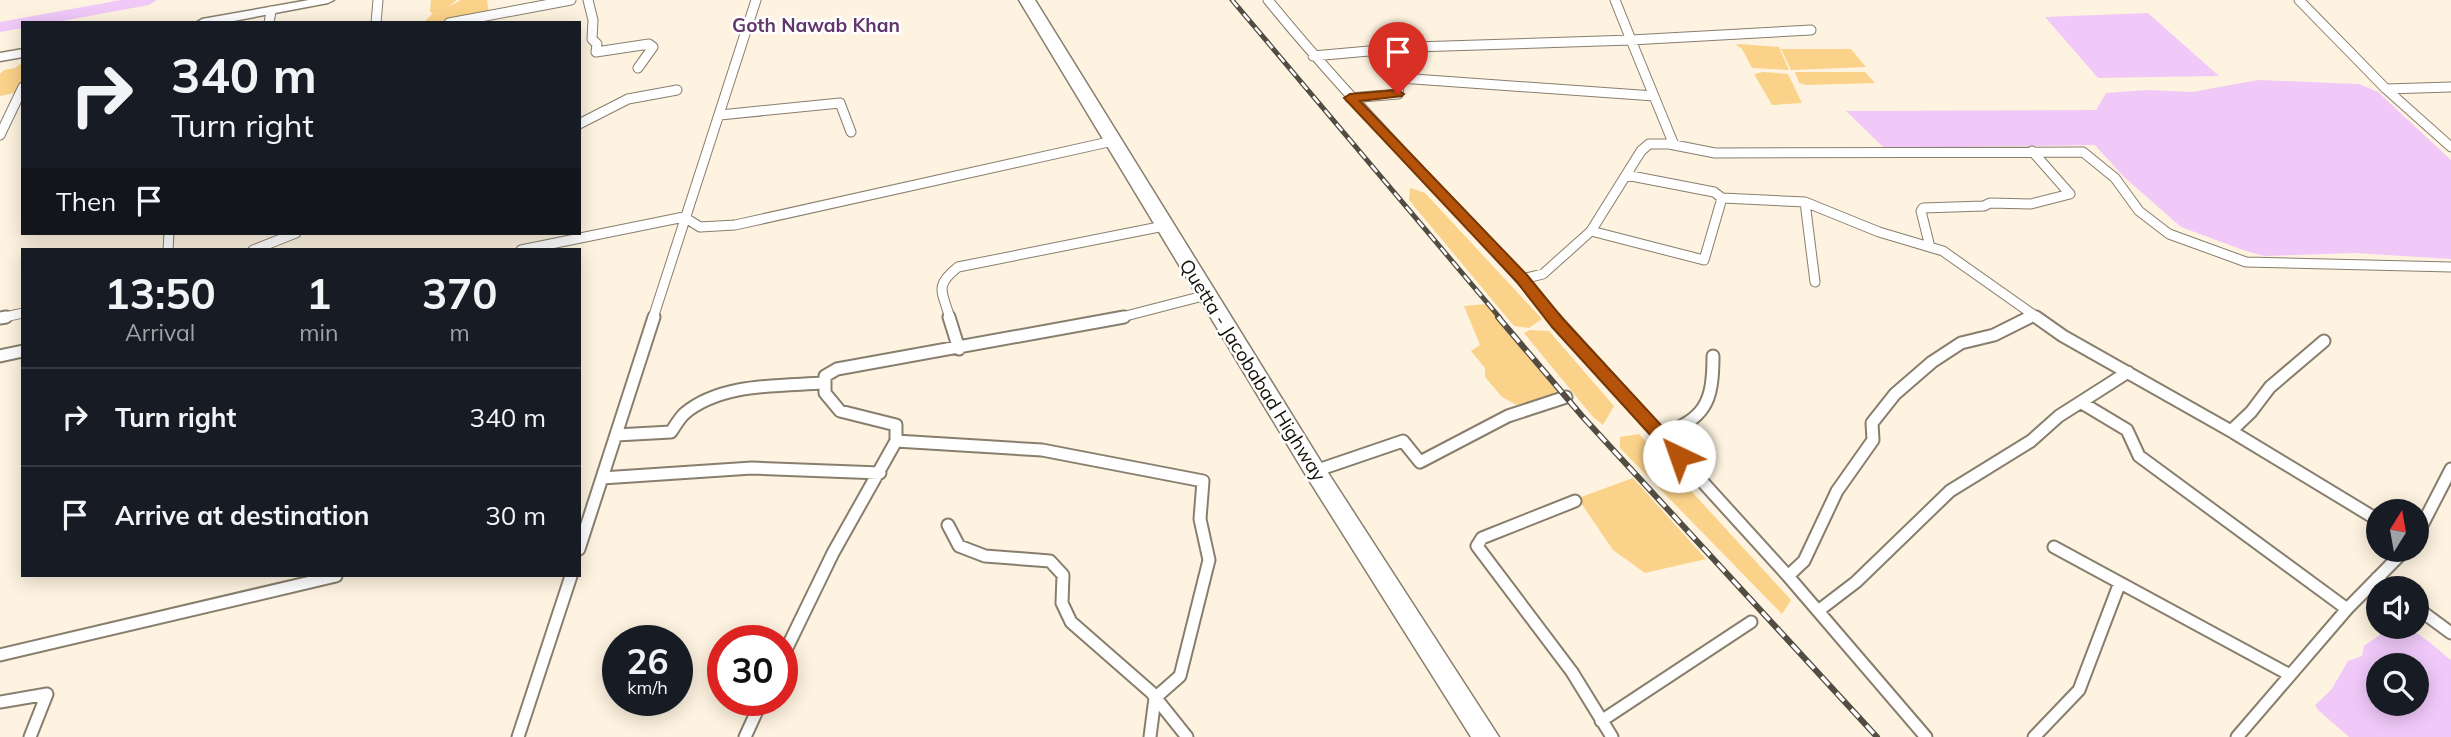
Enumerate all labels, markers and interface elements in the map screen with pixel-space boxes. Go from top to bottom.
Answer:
district label: Goth Nawab Khan [732,13,900,37]
pin [1368,22,1428,94]
icon: arrive [1379,33,1417,71]
text: 340 m [171,44,317,105]
icon: right [56,49,147,140]
text: Turn right [171,105,314,145]
icon: arrive [130,182,168,220]
text: Then [56,185,116,218]
street label: Quetta - Jacobabad Highway [1175,254,1331,486]
text: 13:50 [105,267,216,320]
text: 1 [306,267,331,320]
text: 370 [422,267,497,320]
text: Arrival [125,318,195,347]
text: min [299,318,338,347]
text: m [450,318,470,347]
icon: right [56,398,94,436]
text: Turn right [115,401,236,434]
text: 340 m [470,401,546,434]
position arrow [1642,419,1716,493]
icon: arrive [56,496,94,534]
text: Arrive at destination [115,499,370,532]
text: 30 m [485,499,546,532]
north arrow [2366,499,2429,562]
map controls [2366,499,2429,716]
button: sound [2366,576,2429,639]
speed limit sign: 30 [707,625,798,716]
text: 26 [626,639,669,683]
button: search [2366,653,2429,716]
text: km/h [627,676,668,699]

